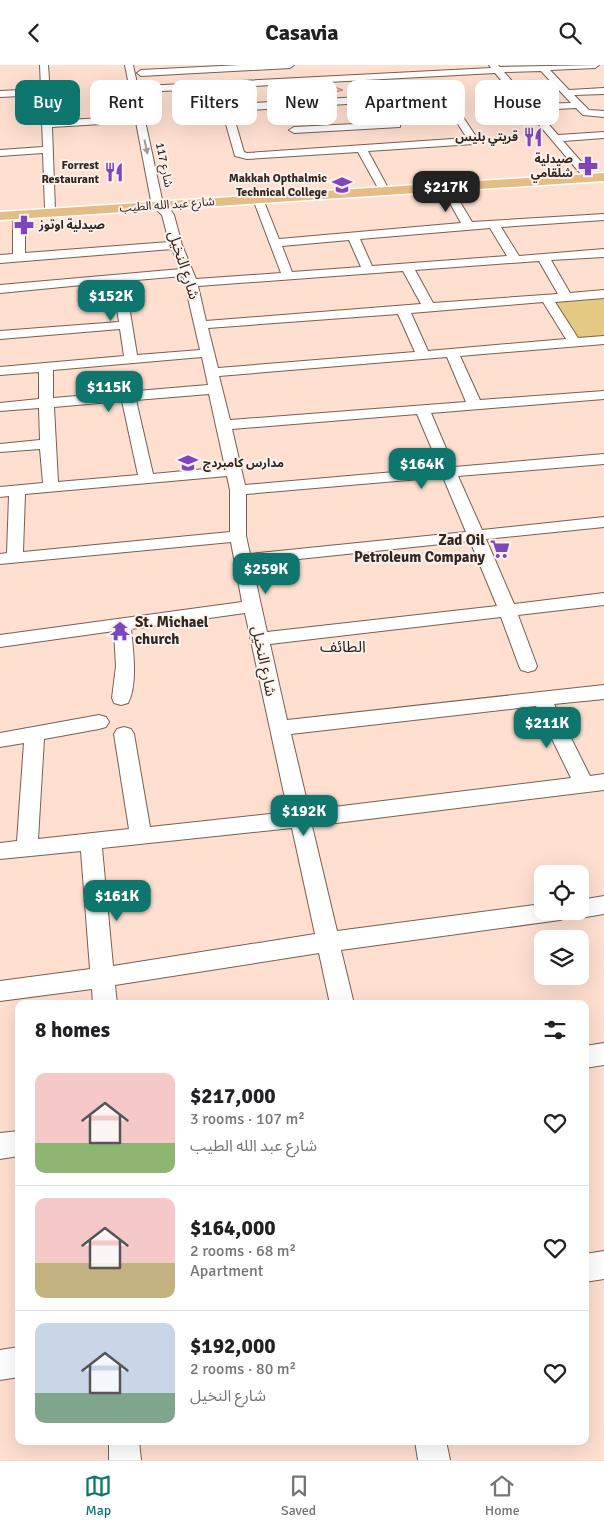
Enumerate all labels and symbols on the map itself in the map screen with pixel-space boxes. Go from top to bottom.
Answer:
restaurant icon: قريتي بليس [522,126,544,148]
place label: قريتي بليس [455,130,518,146]
one-way arrow [142,139,150,155]
street label: شارع 117 [151,141,176,189]
place label: صيدلية شلقامي [531,152,573,182]
pharmacy icon: صيدلية شلقامي [577,155,599,177]
place label: Forrest Restaurant [41,158,99,187]
restaurant icon: Forrest Restaurant [103,161,125,183]
place label: Makkah Opthalmic Technical College [229,171,327,200]
pin: $217K [411,171,481,213]
school or university icon: Makkah Opthalmic Technical College [331,174,353,196]
street label: شارع عبد الله الطيب [119,194,215,217]
pharmacy icon: صيدلية اوتوز [13,214,35,236]
place label: صيدلية اوتوز [38,218,105,233]
street label: شارع النخيل [162,228,204,303]
pin: $152K [76,279,146,322]
pin: $115K [74,371,144,413]
pin: $164K [387,447,457,490]
school or university icon: مدارس كامبردج [177,452,199,474]
place label: مدارس كامبردج [203,456,284,472]
place label: Zad Oil Petroleum Company [354,531,486,566]
supermarket icon: Zad Oil Petroleum Company [489,538,511,560]
pin: $259K [231,553,301,595]
place label: St. Michael church [135,613,209,648]
temple icon: St. Michael church [109,620,131,642]
street label: شارع النخيل [245,624,280,699]
district label: الطائف [320,637,366,657]
pin: $211K [512,707,582,749]
pin: $192K [269,795,339,837]
pin: $161K [82,879,152,922]

